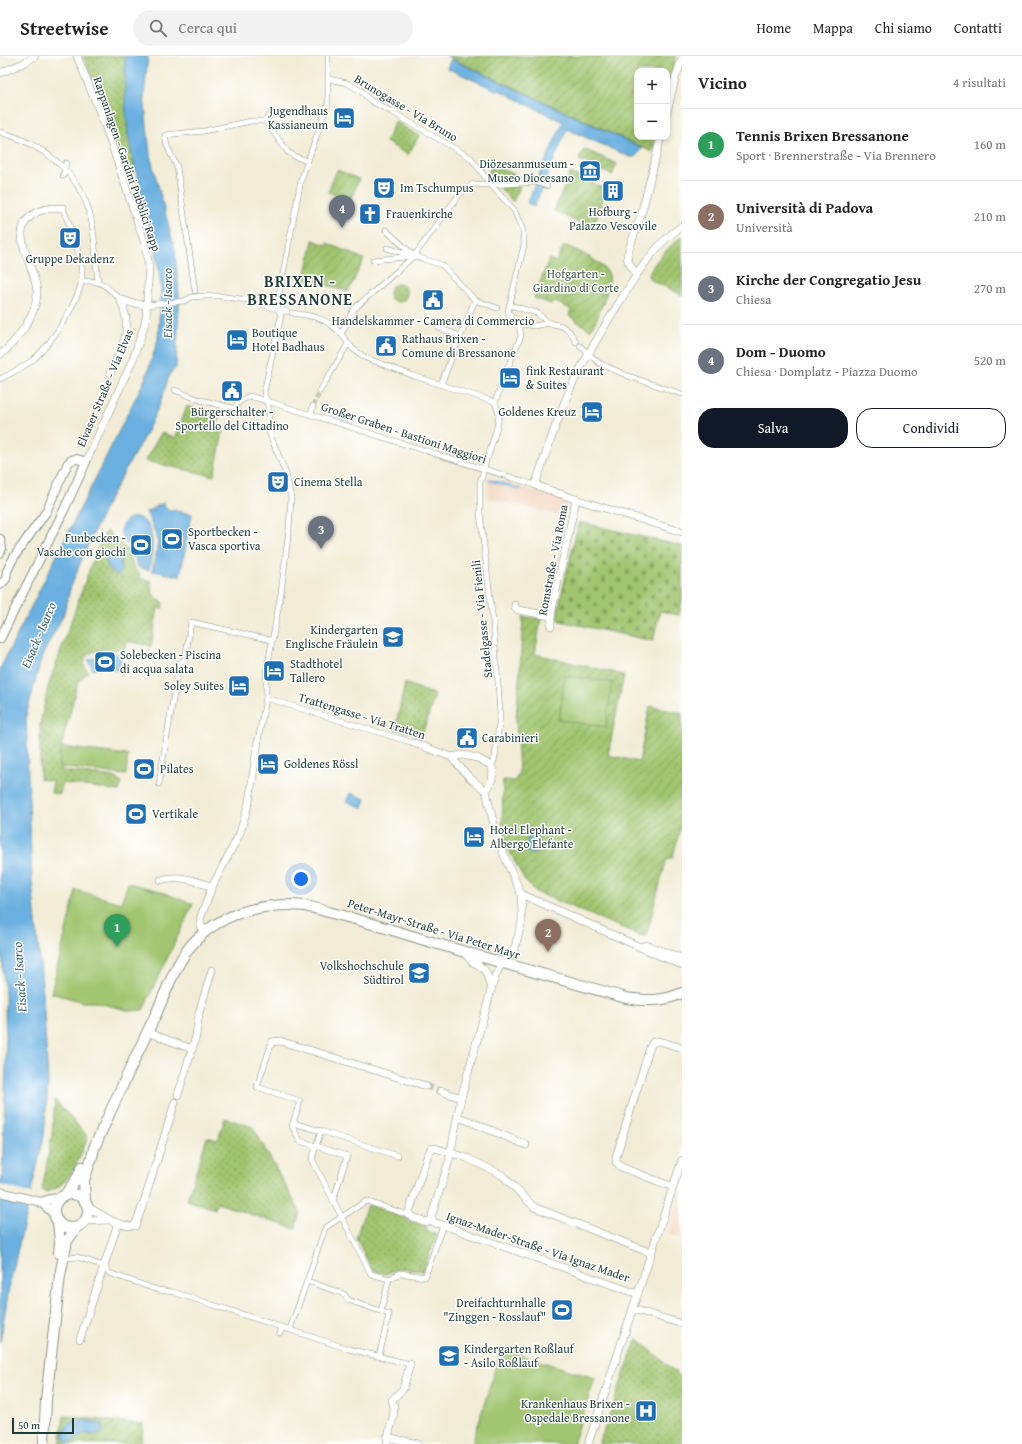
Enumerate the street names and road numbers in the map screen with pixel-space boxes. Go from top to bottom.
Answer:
street label: Brunogasse - Via Bruno [351,70,461,145]
street label: Rappanlagen - Gardini Pubblici Rapp [90,74,166,254]
street label: Elvaser Straße - Via Elvas [72,326,137,449]
street label: Großer Graben - Bastioni Maggiori [319,398,490,467]
street label: Romstraße - Via Roma [533,503,572,617]
street label: Stadelgasse - Via Fienili [467,559,496,679]
street label: Trattengasse - Via Tratten [297,688,428,743]
street label: Peter-Mayr-Straße - Via Peter Mayr [346,894,523,963]
street label: Ignaz-Mader-Straße - Via Ignaz Mader [444,1207,632,1286]

